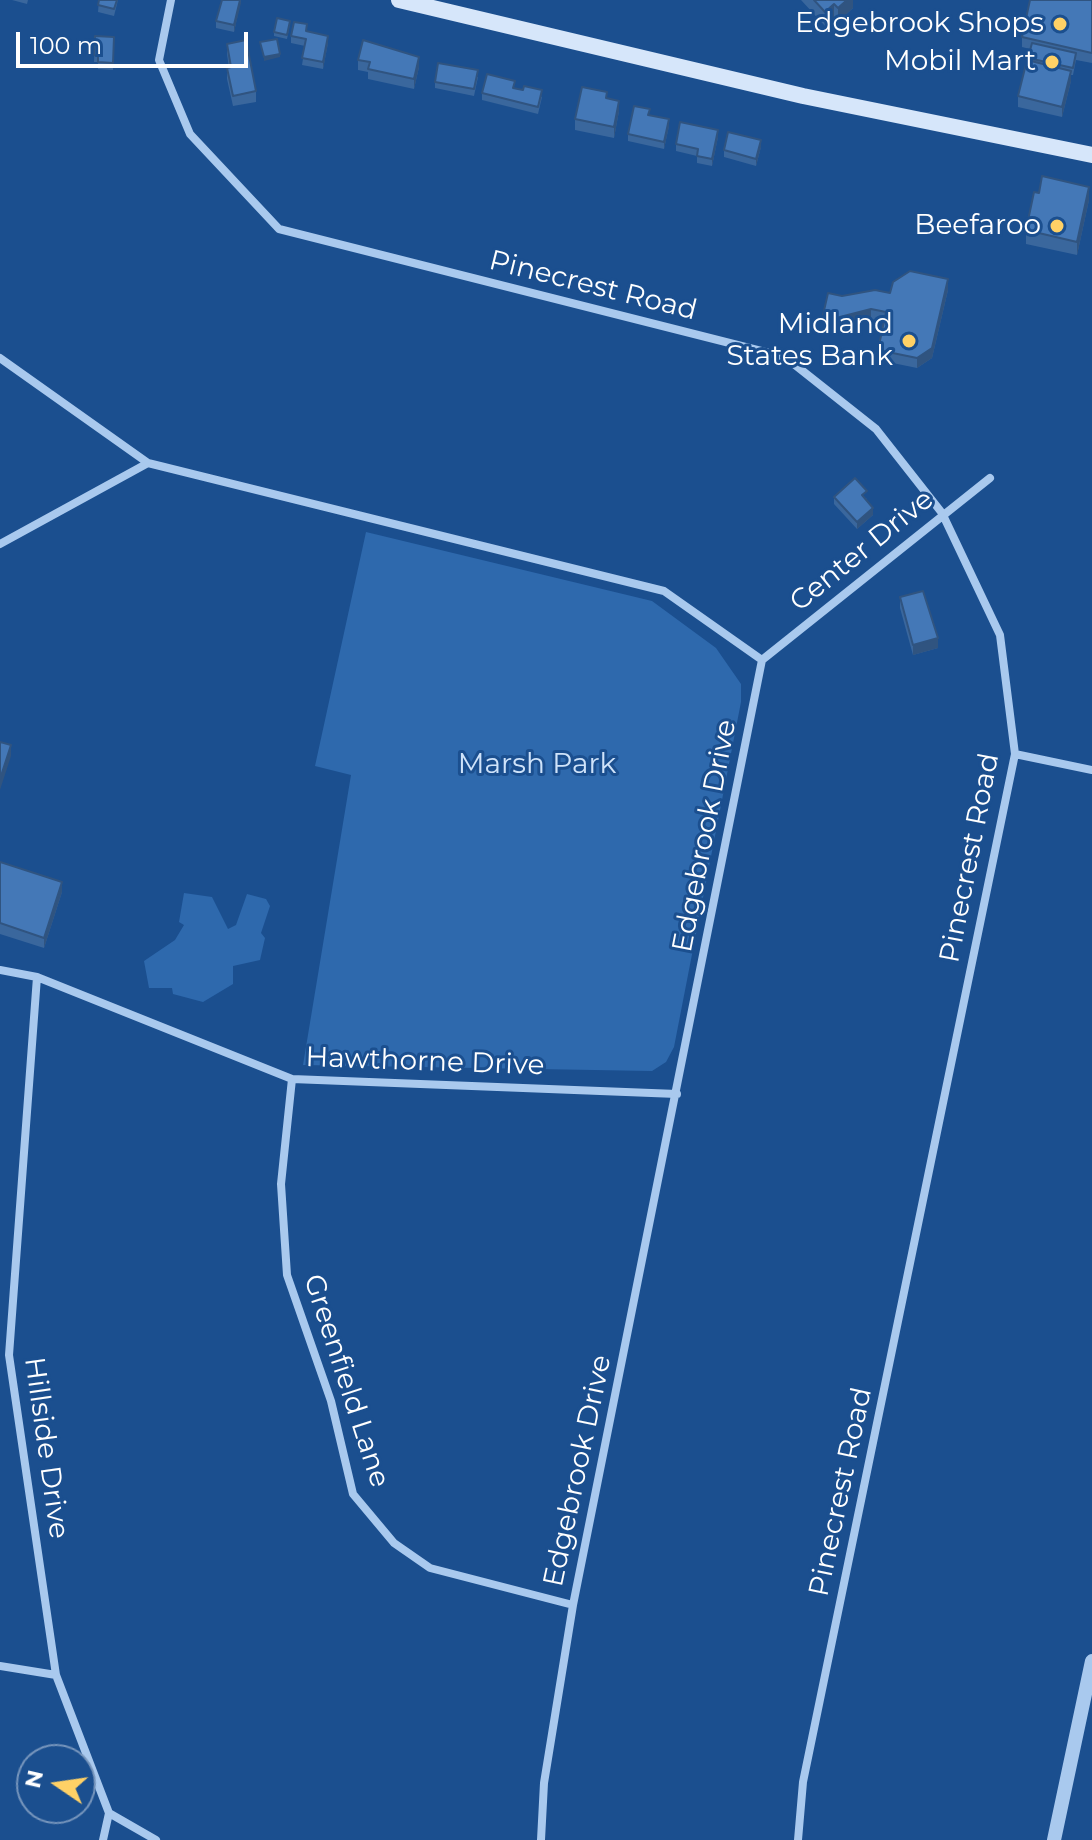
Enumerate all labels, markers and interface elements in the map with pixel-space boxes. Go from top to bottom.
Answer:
place label: Edgebrook Shops [795,7,1044,41]
marker: Edgebrook Shops [1051,15,1069,33]
scale bar [20,16,252,66]
text: 100 m [30,31,102,60]
place label: Mobil Mart [884,45,1036,79]
marker: Mobil Mart [1043,53,1061,71]
place label: Beefaroo [914,209,1041,243]
marker: Beefaroo [1048,217,1066,235]
street label: Pinecrest Road [486,244,700,328]
place label: Midland States Bank [726,308,893,374]
marker: Midland States Bank [900,332,918,350]
street label: Center Drive [784,483,940,619]
street label: Edgebrook Drive [666,717,744,955]
park label: Marsh Park [458,748,616,782]
street label: Pinecrest Road [933,750,1007,966]
street label: Hawthorne Drive [305,1041,545,1083]
street label: Greenfield Lane [296,1270,396,1492]
street label: Edgebrook Drive [537,1352,619,1590]
street label: Hillside Drive [17,1355,75,1541]
street label: Pinecrest Road [802,1385,880,1599]
north arrow [16,1744,96,1824]
text: N [19,1767,49,1791]

